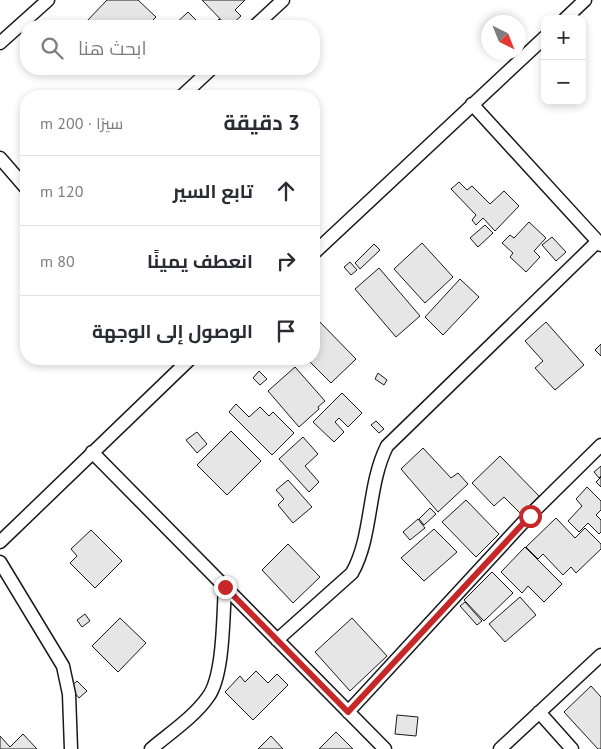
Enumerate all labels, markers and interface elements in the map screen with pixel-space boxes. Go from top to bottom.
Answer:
north arrow [481,15,526,60]
map controls [541,15,586,105]
button: + [541,15,586,60]
search box [20,20,320,75]
icon: search [38,34,66,62]
text: ابحث هنا [78,36,147,60]
button: − [541,60,586,105]
text: 3 دقيقة [223,109,300,136]
text: سيرًا · 200 m [40,113,123,133]
icon: ahead [272,177,300,205]
text: تابع السير [173,179,253,203]
text: 120 m [40,181,83,201]
icon: right [272,247,300,275]
text: انعطف يمينًا [147,249,253,273]
text: 80 m [40,251,75,271]
icon: arrive [272,317,300,345]
text: الوصول إلى الوجهة [92,319,253,343]
route start [519,505,542,528]
route end [214,576,237,599]

